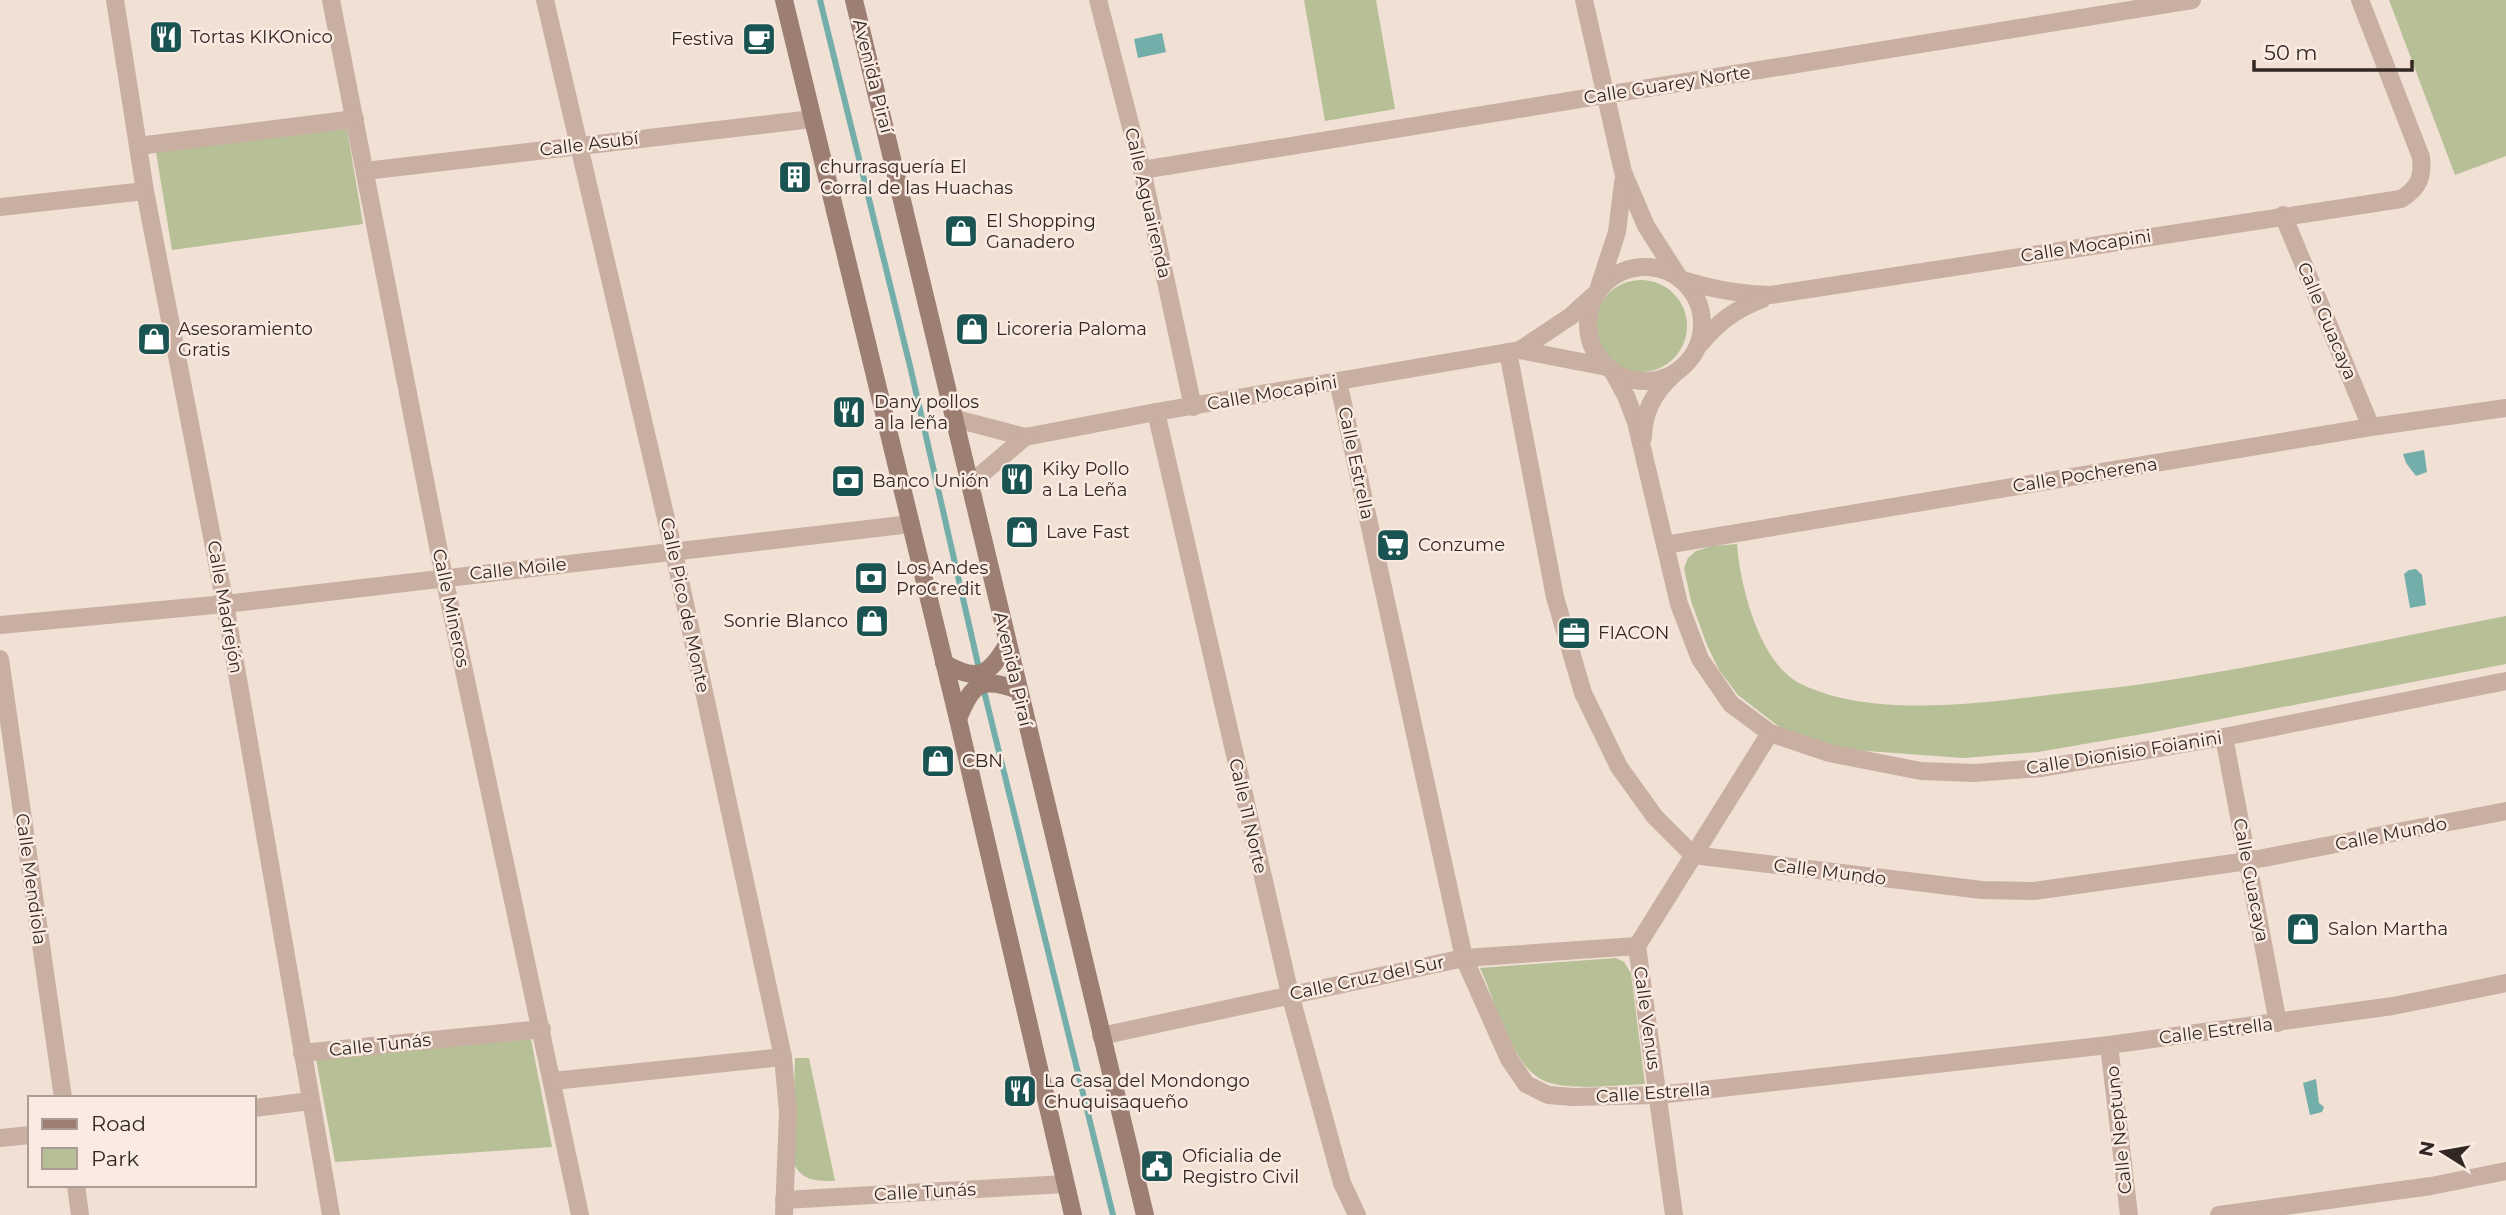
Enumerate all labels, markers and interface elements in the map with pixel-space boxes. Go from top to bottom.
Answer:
street label: Avenida Piraí [848,17,898,137]
restaurant icon: Tortas KIKOnico [147,18,185,56]
cafe icon: Festiva [740,20,778,58]
place label: Tortas KIKOnico [190,26,333,48]
place label: Festiva [671,28,734,50]
scale bar [2254,28,2412,72]
text: 50 m [2264,40,2318,65]
street label: Calle Guarey Norte [1582,61,1752,109]
street label: Calle Aguairenda [1120,125,1176,281]
street label: Calle Asubí [538,127,641,161]
place label: churrasquería El Corral de las Huachas [820,156,1013,199]
building icon: churrasquería El Corral de las Huachas [776,158,814,196]
place label: El Shopping Ganadero [986,210,1096,253]
shop icon: El Shopping Ganadero [942,212,980,250]
street label: Calle Mocapini [2019,225,2153,267]
street label: Calle Guacaya [2292,259,2362,383]
shop icon: Licoreria Paloma [953,310,991,348]
place label: Asesoramiento Gratis [178,318,313,361]
place label: Licoreria Paloma [996,318,1147,340]
shop icon: Asesoramiento Gratis [135,320,173,358]
street label: Calle Mocapini [1205,371,1339,415]
place label: Dany pollos a la leña [874,391,979,434]
restaurant icon: Dany pollos a la leña [830,393,868,431]
street label: Calle Estrella [1333,405,1379,521]
street label: Calle Pocherena [2011,453,2159,497]
place label: Kiky Pollo a La Leña [1042,458,1129,501]
restaurant icon: Kiky Pollo a La Leña [998,460,1036,498]
bank icon: Banco Unión [829,462,867,500]
place label: Banco Unión [872,470,989,492]
shop icon: Lave Fast [1003,513,1041,551]
street label: Calle Pico de Monte [656,515,714,695]
place label: Lave Fast [1046,521,1130,543]
supermarket icon: Conzume [1374,526,1412,564]
place label: Conzume [1418,534,1505,556]
street label: Calle Madrejón [202,539,248,675]
street label: Calle Mineros [428,547,474,669]
street label: Calle Moile [468,553,568,585]
place label: Los Andes ProCredit [896,557,988,600]
bank icon: Los Andes ProCredit [852,559,890,597]
shop icon: Sonrie Blanco [853,602,891,640]
street label: Avenida Piraí [989,609,1037,730]
place label: Sonrie Blanco [724,610,848,632]
office icon: FIACON [1555,614,1593,652]
place label: FIACON [1598,622,1669,644]
street label: Calle Dionisio Foianini [2024,727,2224,779]
shop icon: CBN [919,742,957,780]
place label: CBN [962,750,1003,772]
street label: Calle 11 Norte [1224,756,1272,876]
street label: Calle Mendiola [11,812,51,946]
street label: Calle Mundo [2333,812,2449,856]
street label: Calle Guacaya [2228,816,2274,944]
street label: Calle Mundo [1772,854,1888,890]
shop icon: Salon Martha [2284,910,2322,948]
place label: Salon Martha [2328,918,2448,940]
street label: Calle Cruz del Sur [1288,951,1446,1005]
street label: Calle Venus [1629,965,1665,1071]
street label: Calle Estrella [2158,1013,2274,1049]
street label: Calle Tunás [328,1029,432,1061]
street label: Calle Neptuno [2101,1065,2137,1195]
place label: La Casa del Mondongo Chuquisaqueño [1044,1070,1250,1113]
restaurant icon: La Casa del Mondongo Chuquisaqueño [1001,1072,1039,1110]
street label: Calle Estrella [1595,1078,1711,1108]
legend [28,1096,256,1187]
text: Road [91,1111,146,1136]
north arrow [2408,1117,2478,1187]
text: N [2414,1139,2440,1159]
place label: Oficialia de Registro Civil [1182,1145,1299,1188]
text: Park [91,1146,139,1171]
public building icon: Oficialia de Registro Civil [1138,1147,1176,1185]
street label: Calle Tunás [873,1178,977,1206]

